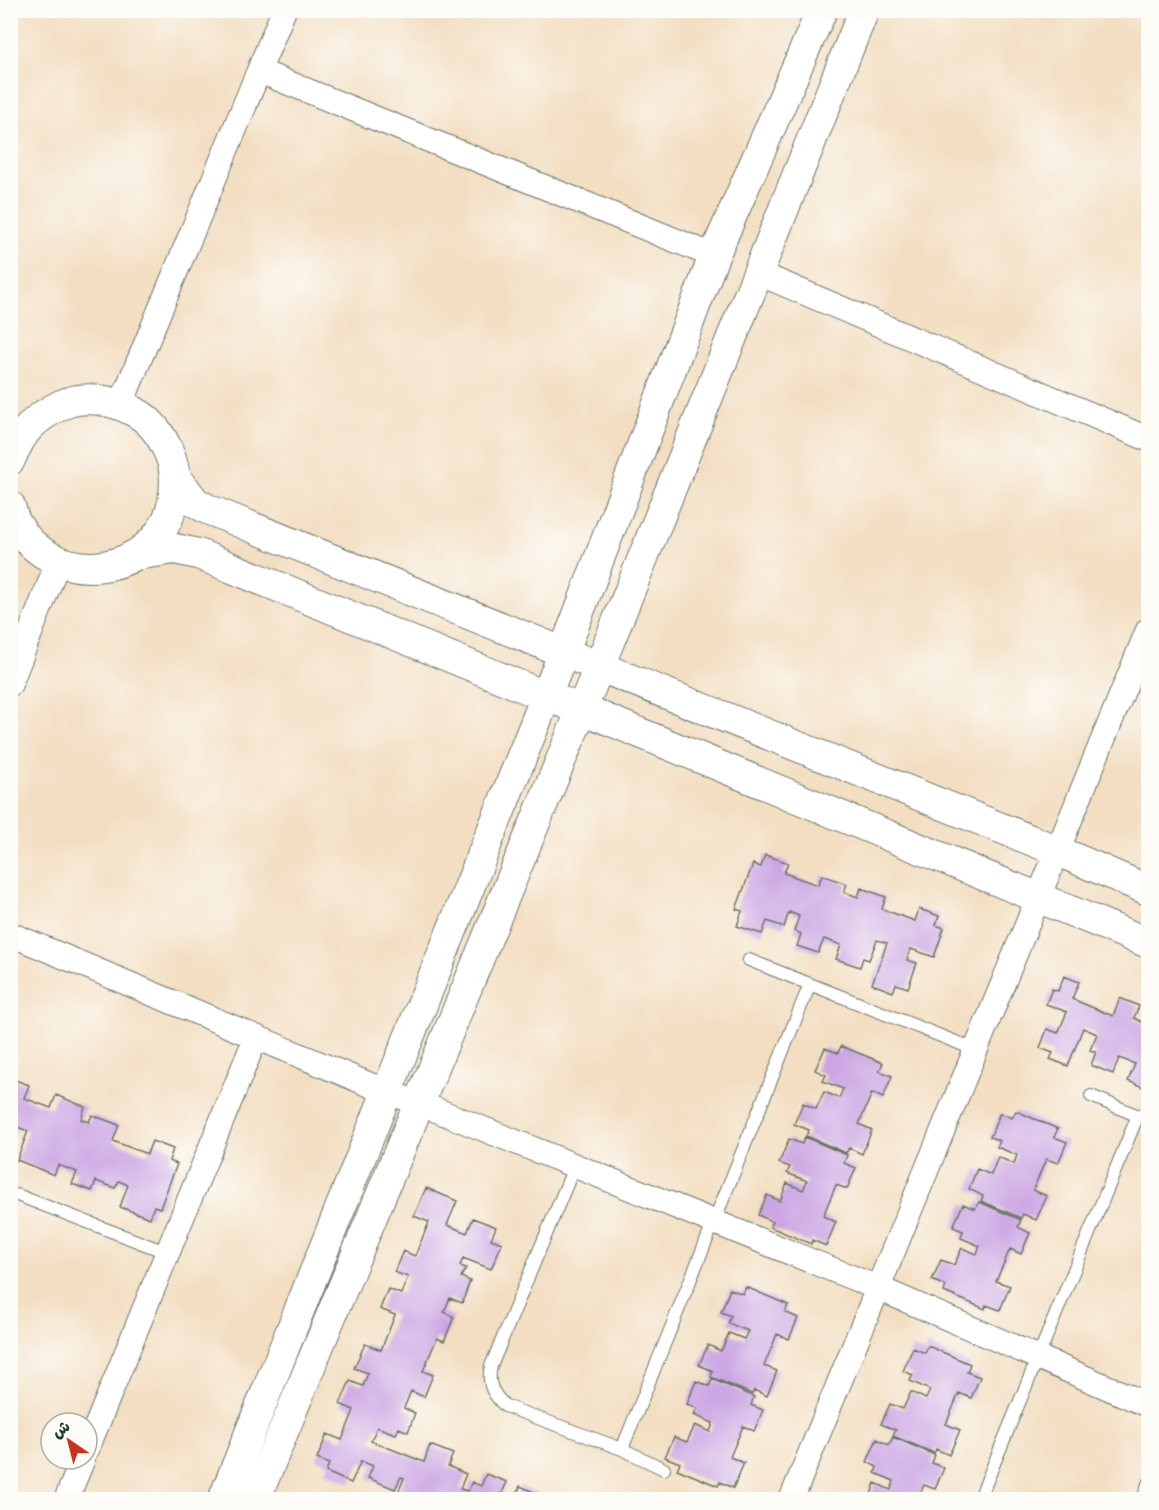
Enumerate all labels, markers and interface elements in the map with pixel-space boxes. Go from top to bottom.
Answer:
north arrow [39,1411,99,1471]
text: ش [48,1416,74,1443]

